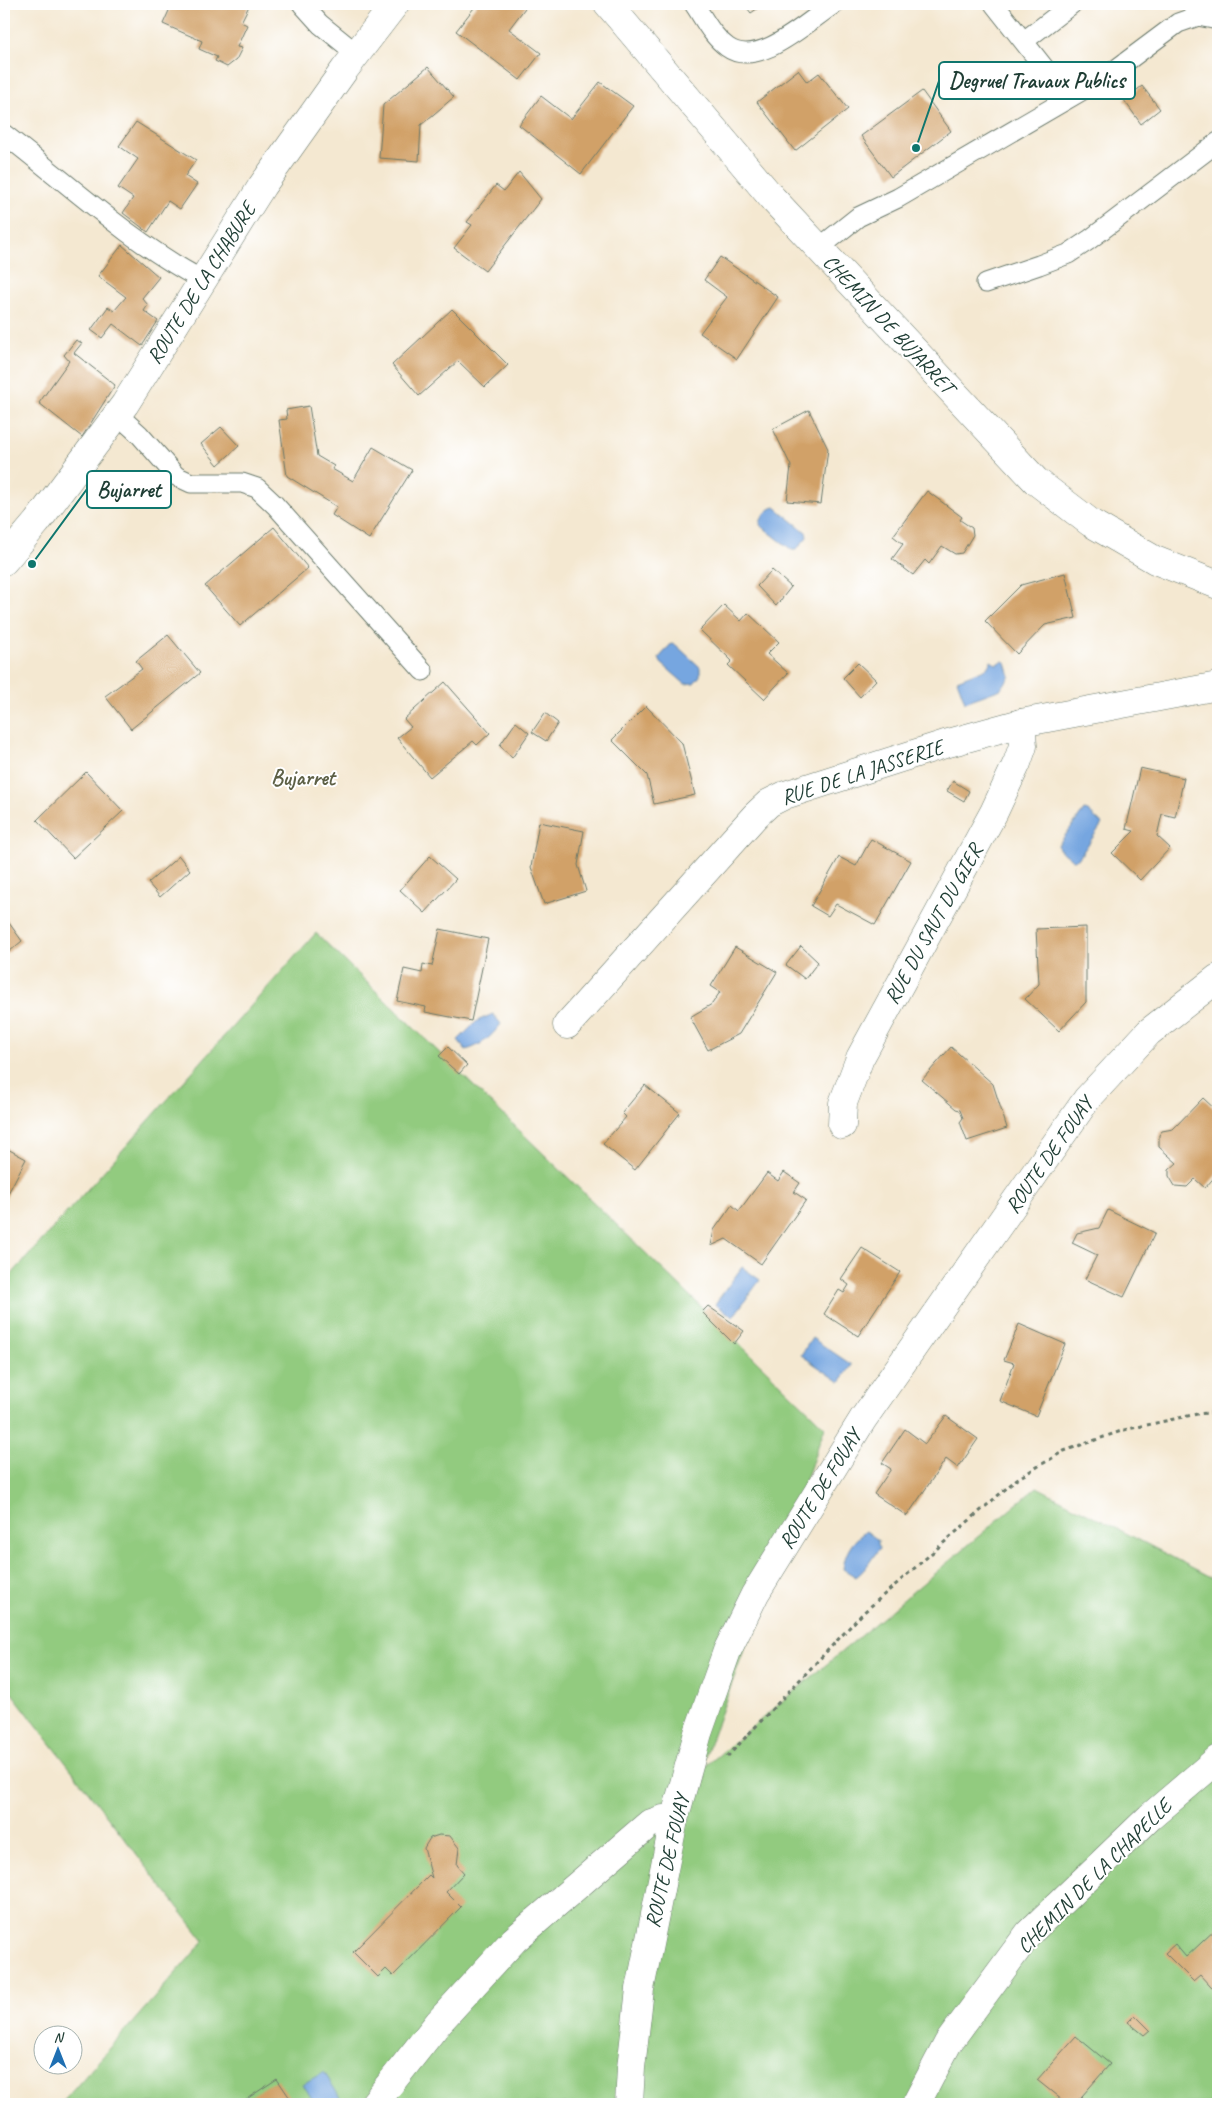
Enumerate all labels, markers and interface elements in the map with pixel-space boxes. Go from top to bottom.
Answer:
callout: Degruel Travaux Publics [939,62,1135,99]
text: Degruel Travaux Publics [949,67,1127,95]
street label: ROUTE DE LA CHABURE [141,195,262,368]
street label: CHEMIN DE BUJARRET [818,249,963,402]
callout: Bujarret [87,471,171,508]
text: Bujarret [97,476,164,504]
street label: RUE DE LA JASSERIE [778,733,949,810]
district label: Bujarret [271,764,338,792]
street label: RUE DU SAUT DU GIER [878,837,989,1008]
street label: ROUTE DE FOUAY [999,1089,1101,1218]
street label: ROUTE DE FOUAY [773,1422,869,1554]
street label: ROUTE DE FOUAY [639,1789,696,1930]
street label: CHEMIN DE LA CHAPELLE [1011,1791,1179,1959]
north arrow [32,2026,82,2076]
text: N [54,2029,65,2046]

